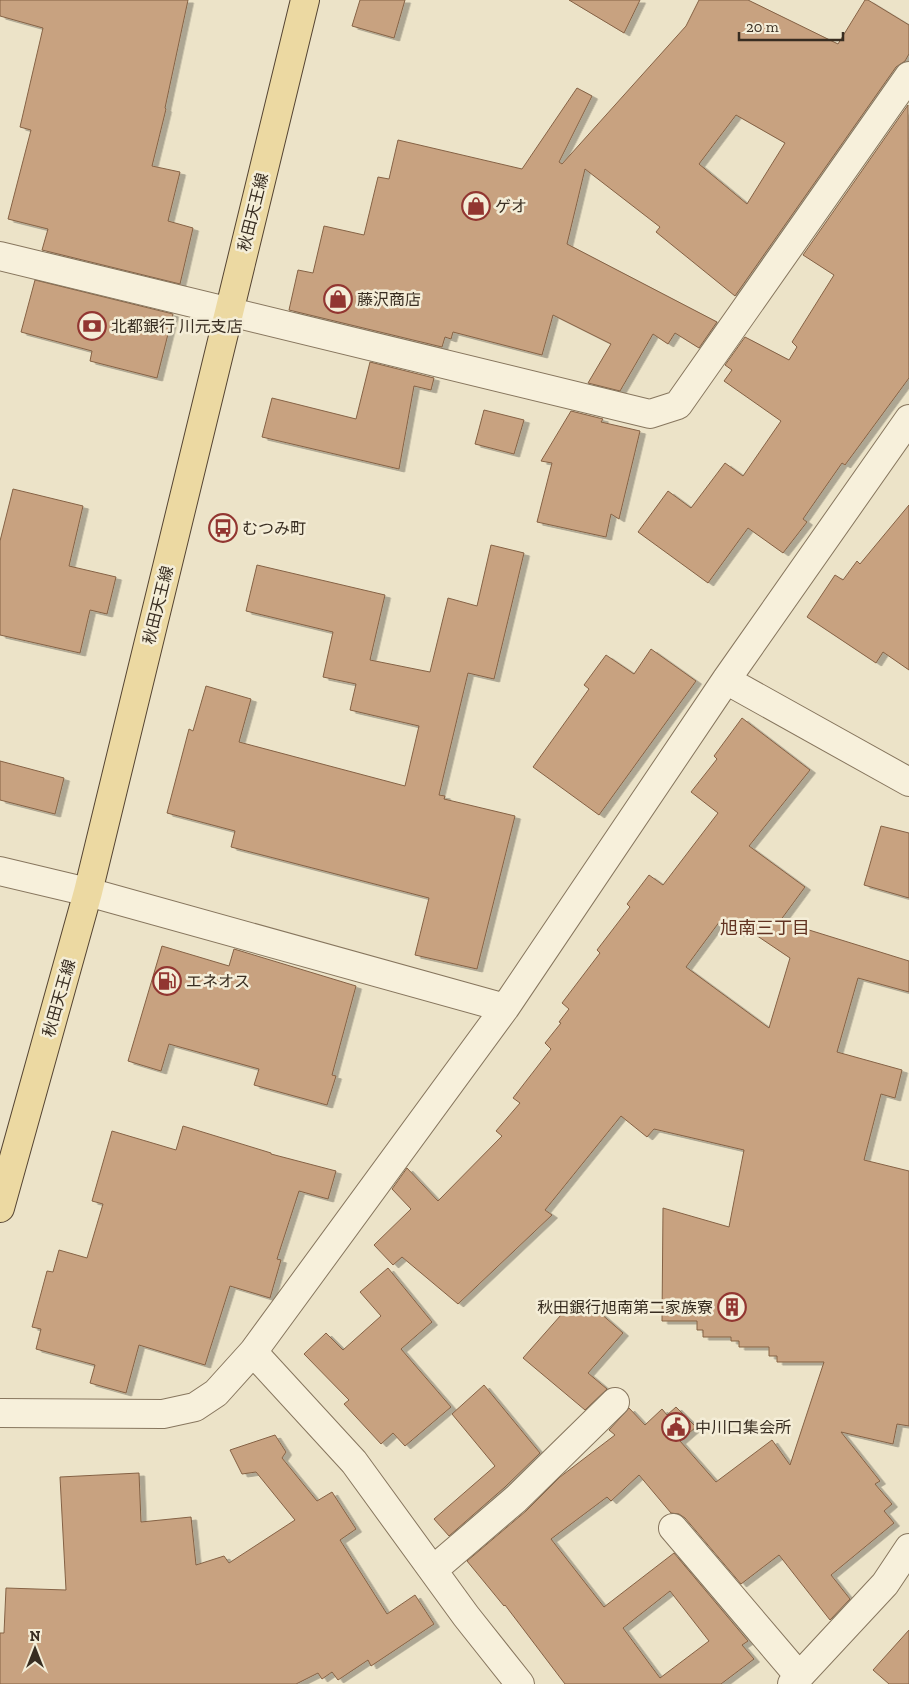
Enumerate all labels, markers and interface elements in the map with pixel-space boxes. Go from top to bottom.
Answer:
scale bar [739,10,843,42]
text: 20 m [746,18,779,36]
street label: 秋田天王線 [234,171,272,253]
shop icon: ゲオ [461,191,491,221]
place label: ゲオ [495,197,527,216]
shop icon: 藤沢商店 [323,284,353,314]
place label: 藤沢商店 [357,290,421,309]
bank icon: 北都銀行 川元支店 [77,311,107,341]
place label: 北都銀行 川元支店 [111,317,243,336]
bus stop icon: むつみ町 [208,513,238,543]
place label: むつみ町 [242,519,306,538]
street label: 秋田天王線 [139,564,177,646]
district label: 旭南三丁目 [720,917,810,939]
street label: 秋田天王線 [39,957,79,1039]
fuel station icon: エネオス [152,966,182,996]
place label: エネオス [186,972,250,991]
building icon: 秋田銀行旭南第二家族寮 [717,1292,747,1322]
place label: 秋田銀行旭南第二家族寮 [537,1298,713,1317]
public building icon: 中川口集会所 [661,1412,691,1442]
place label: 中川口集会所 [695,1418,791,1437]
north arrow [10,1624,60,1674]
text: N [30,1628,41,1645]

